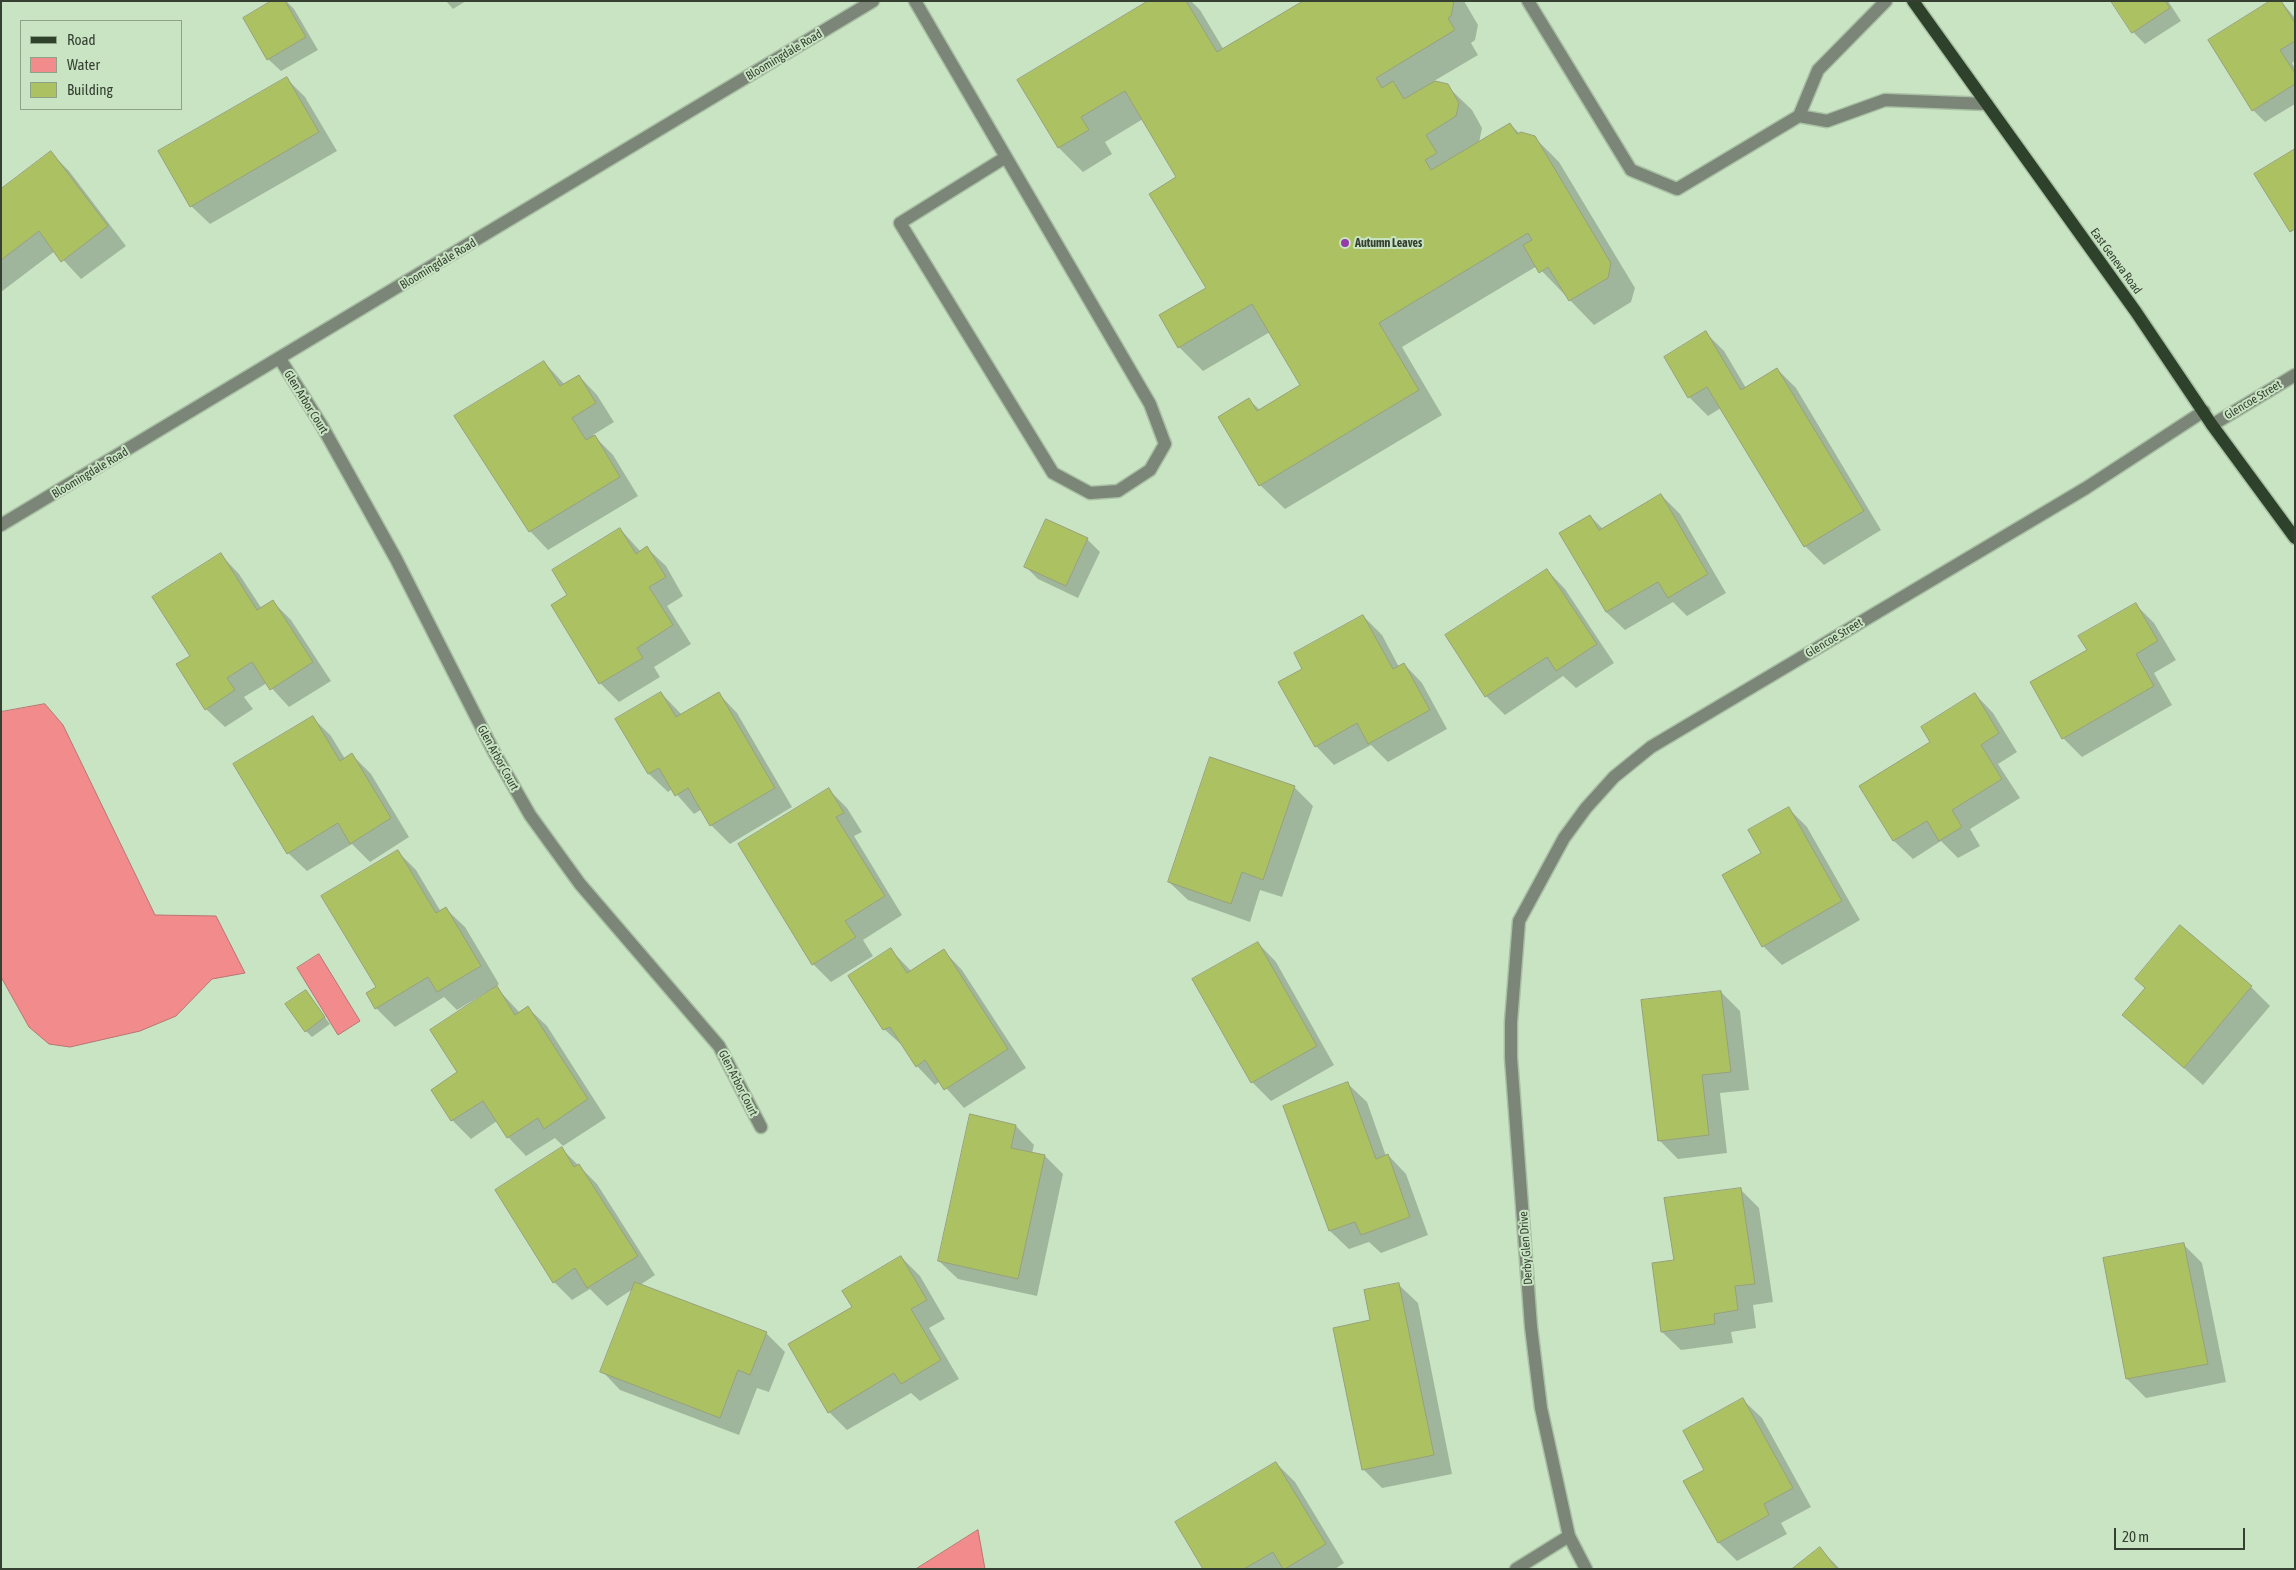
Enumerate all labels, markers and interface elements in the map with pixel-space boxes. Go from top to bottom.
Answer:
legend [20,20,182,110]
street label: Bloomingdale Road [743,27,825,83]
text: Road [67,31,96,48]
text: Water [67,56,100,73]
text: Building [67,81,113,98]
street label: East Geneva Road [2087,225,2145,297]
street label: Bloomingdale Road [397,236,479,292]
place label: Autumn Leaves [1355,236,1422,250]
marker: Autumn Leaves [1339,237,1351,249]
street label: Glen Arbor Court [281,368,331,436]
street label: Glencoe Street [2222,377,2284,423]
street label: Bloomingdale Road [49,445,131,501]
street label: Glencoe Street [1803,615,1865,661]
street label: Glen Arbor Court [474,723,522,793]
street label: Glen Arbor Court [715,1048,761,1118]
street label: Derby Glen Drive [1516,1211,1536,1285]
scale bar [2116,1518,2247,1550]
text: 20 m [2122,1528,2149,1545]

